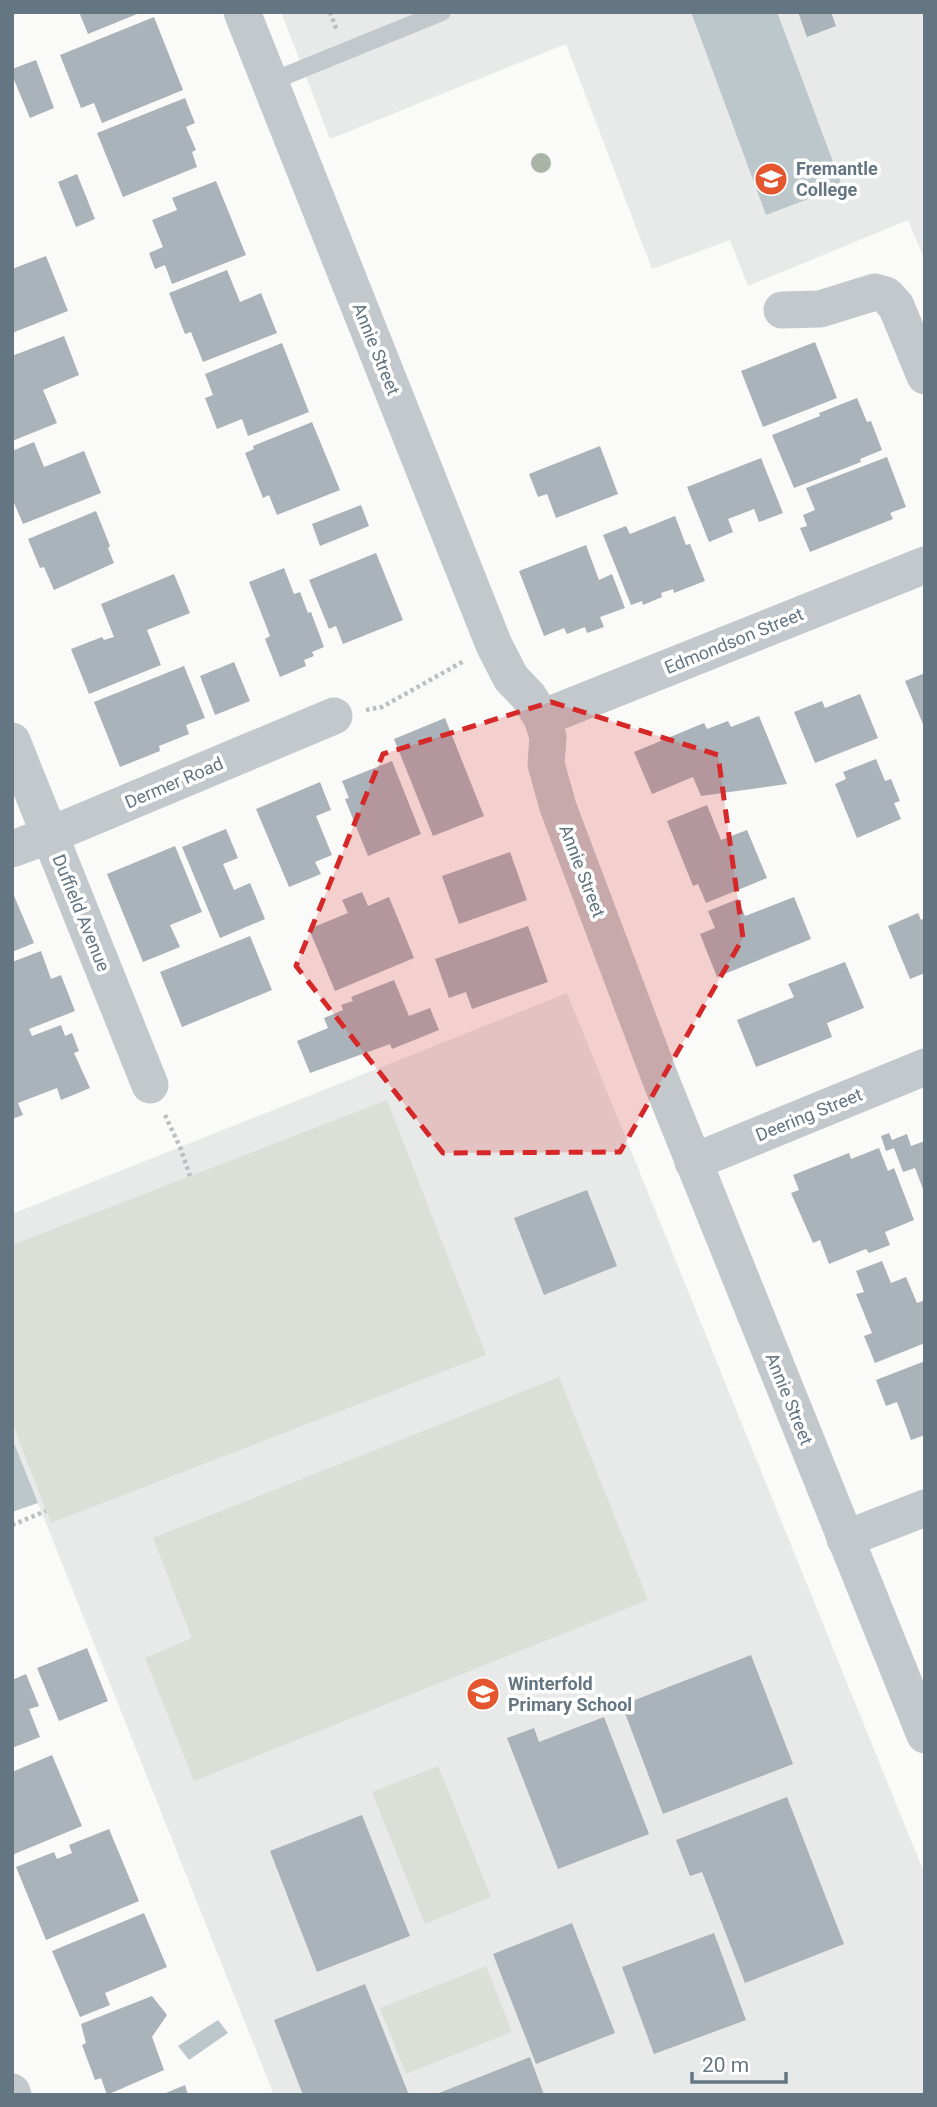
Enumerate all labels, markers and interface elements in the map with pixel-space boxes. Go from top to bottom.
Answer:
place label: Fremantle College [796,158,878,200]
school or university icon: Fremantle College [752,160,790,198]
street label: Annie Street [348,300,405,398]
street label: Edmondson Street [661,603,806,678]
street label: Dermer Road [122,752,226,813]
street label: Annie Street [555,822,610,920]
street label: Duffield Avenue [48,851,115,974]
street label: Deering Street [752,1084,865,1146]
street label: Annie Street [761,1350,818,1448]
place label: Winterfold Primary School [508,1673,632,1715]
school or university icon: Winterfold Primary School [464,1675,502,1713]
scale bar [692,2040,786,2084]
text: 20 m [702,2053,749,2077]

